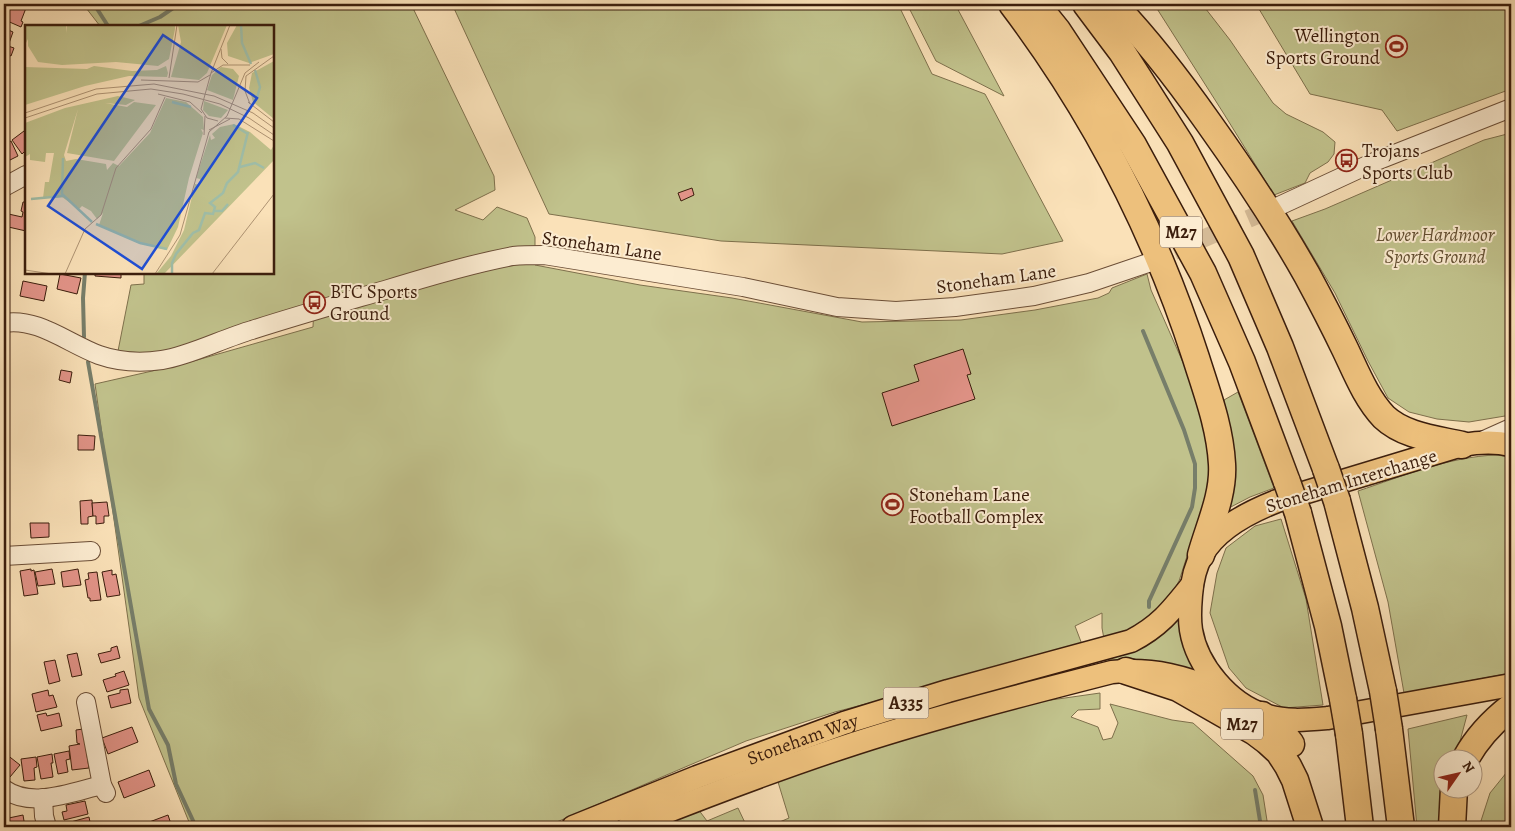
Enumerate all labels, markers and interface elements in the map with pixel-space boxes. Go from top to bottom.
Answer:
place label: Wellington Sports Ground [1266,23,1381,71]
inset map [25,25,274,274]
sports icon: Wellington Sports Ground [1384,34,1408,58]
place label: Trojans Sports Club [1362,138,1453,186]
bus stop icon: Trojans Sports Club [1334,149,1358,173]
road number: M27 [1160,216,1202,248]
park label: Lower Hardmoor Sports Ground [1376,222,1496,270]
street label: Stoneham Lane [540,225,663,267]
street label: Stoneham Lane [935,258,1058,300]
place label: BTC Sports Ground [330,279,418,327]
bus stop icon: BTC Sports Ground [302,290,326,314]
street label: Stoneham Interchange [1262,443,1440,519]
place label: Stoneham Lane Football Complex [909,482,1043,530]
sports icon: Stoneham Lane Football Complex [881,493,905,517]
road number: A335 [884,688,928,718]
street label: Stoneham Way [744,707,862,772]
road number: M27 [1221,709,1263,740]
north arrow [1432,748,1482,798]
text: N [1458,757,1479,777]

